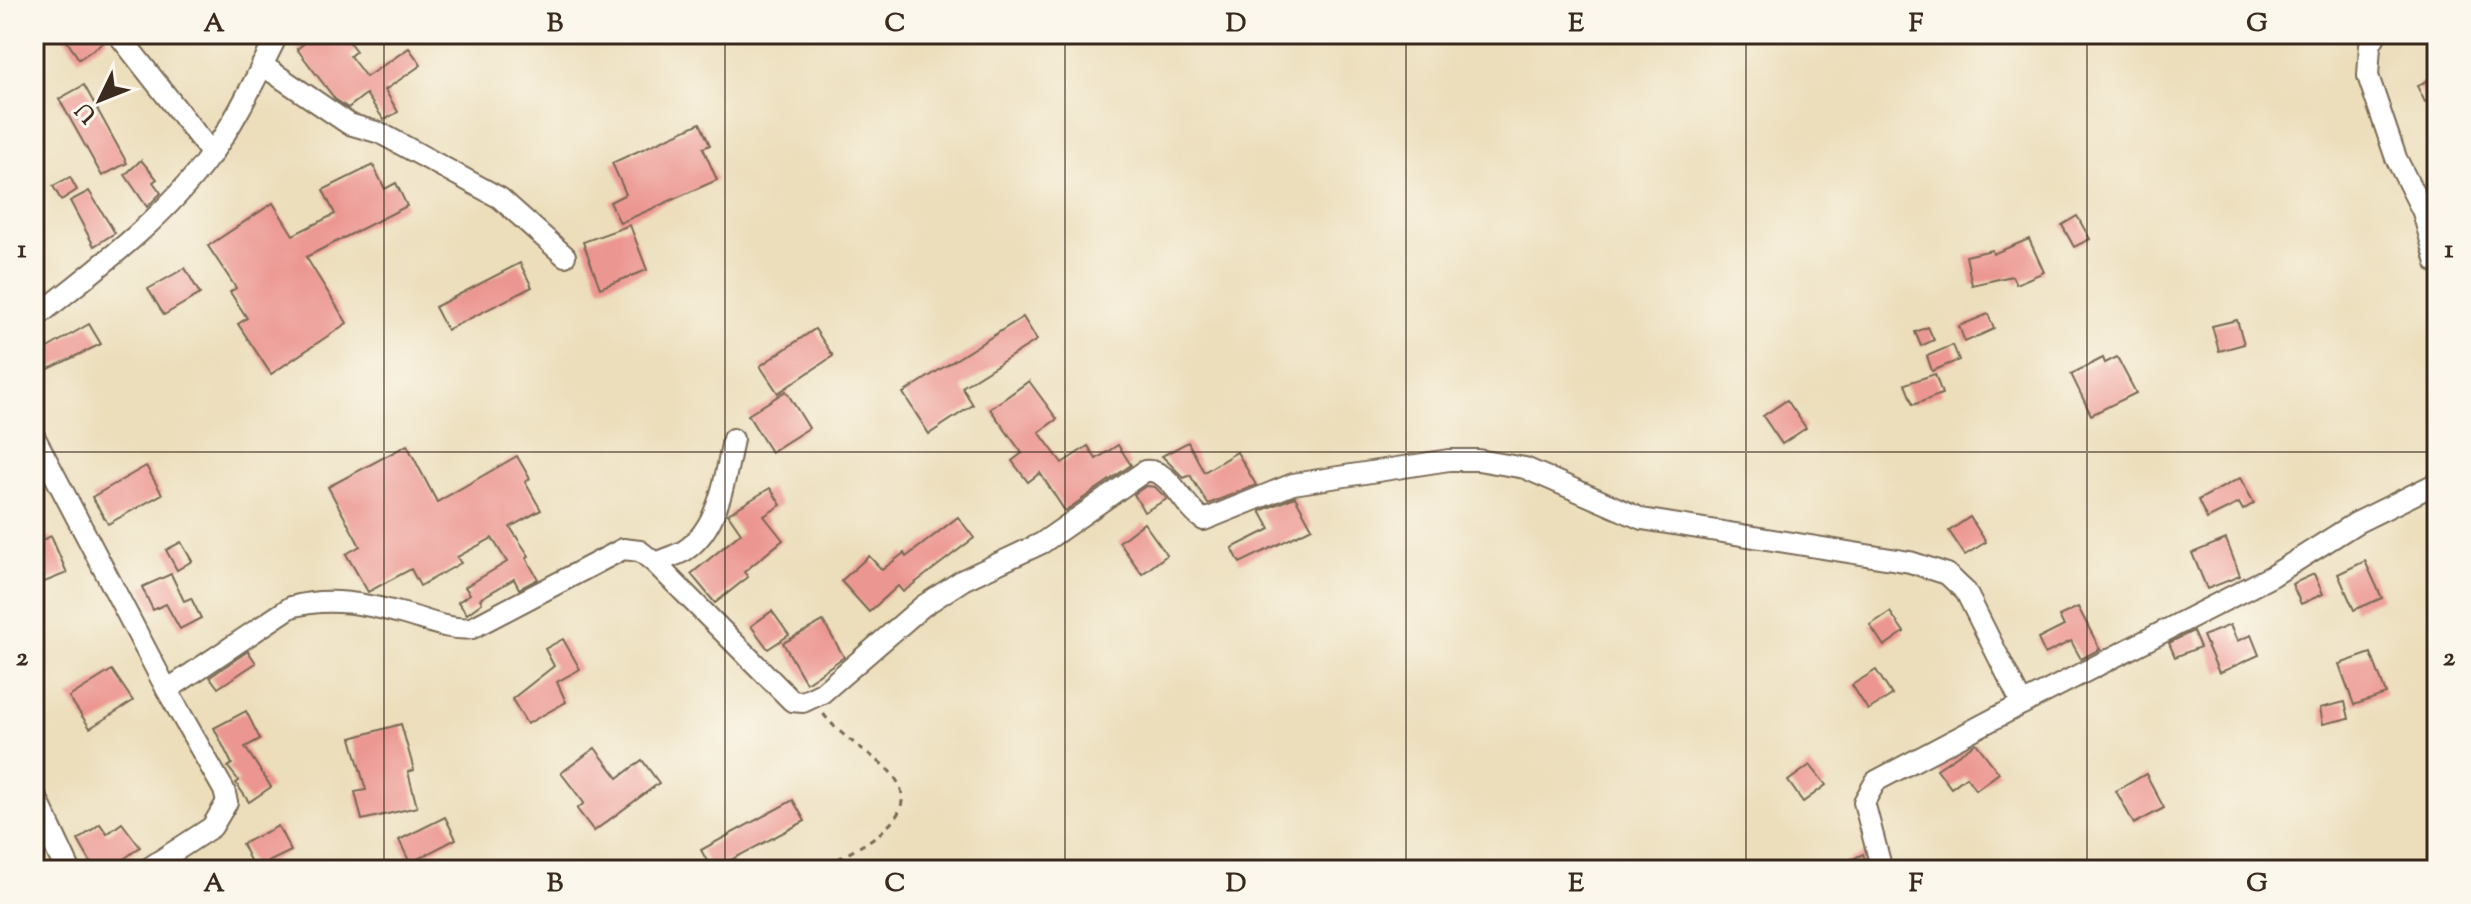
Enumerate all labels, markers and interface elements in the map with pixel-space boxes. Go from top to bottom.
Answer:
text: A [203,6,225,43]
text: B [547,6,564,43]
text: C [885,6,905,43]
text: D [1226,6,1246,43]
text: E [1568,6,1584,43]
text: F [1909,6,1924,43]
text: G [2246,6,2268,43]
north arrow [60,60,140,140]
text: U [70,94,105,129]
text: 1 [18,232,27,269]
text: 1 [2445,232,2454,269]
text: 2 [16,640,29,677]
text: 2 [2443,640,2456,677]
text: A [203,866,225,903]
text: B [547,866,564,903]
text: C [885,866,905,903]
text: D [1226,866,1246,903]
text: E [1568,866,1584,903]
text: F [1909,866,1924,903]
text: G [2246,866,2268,903]

